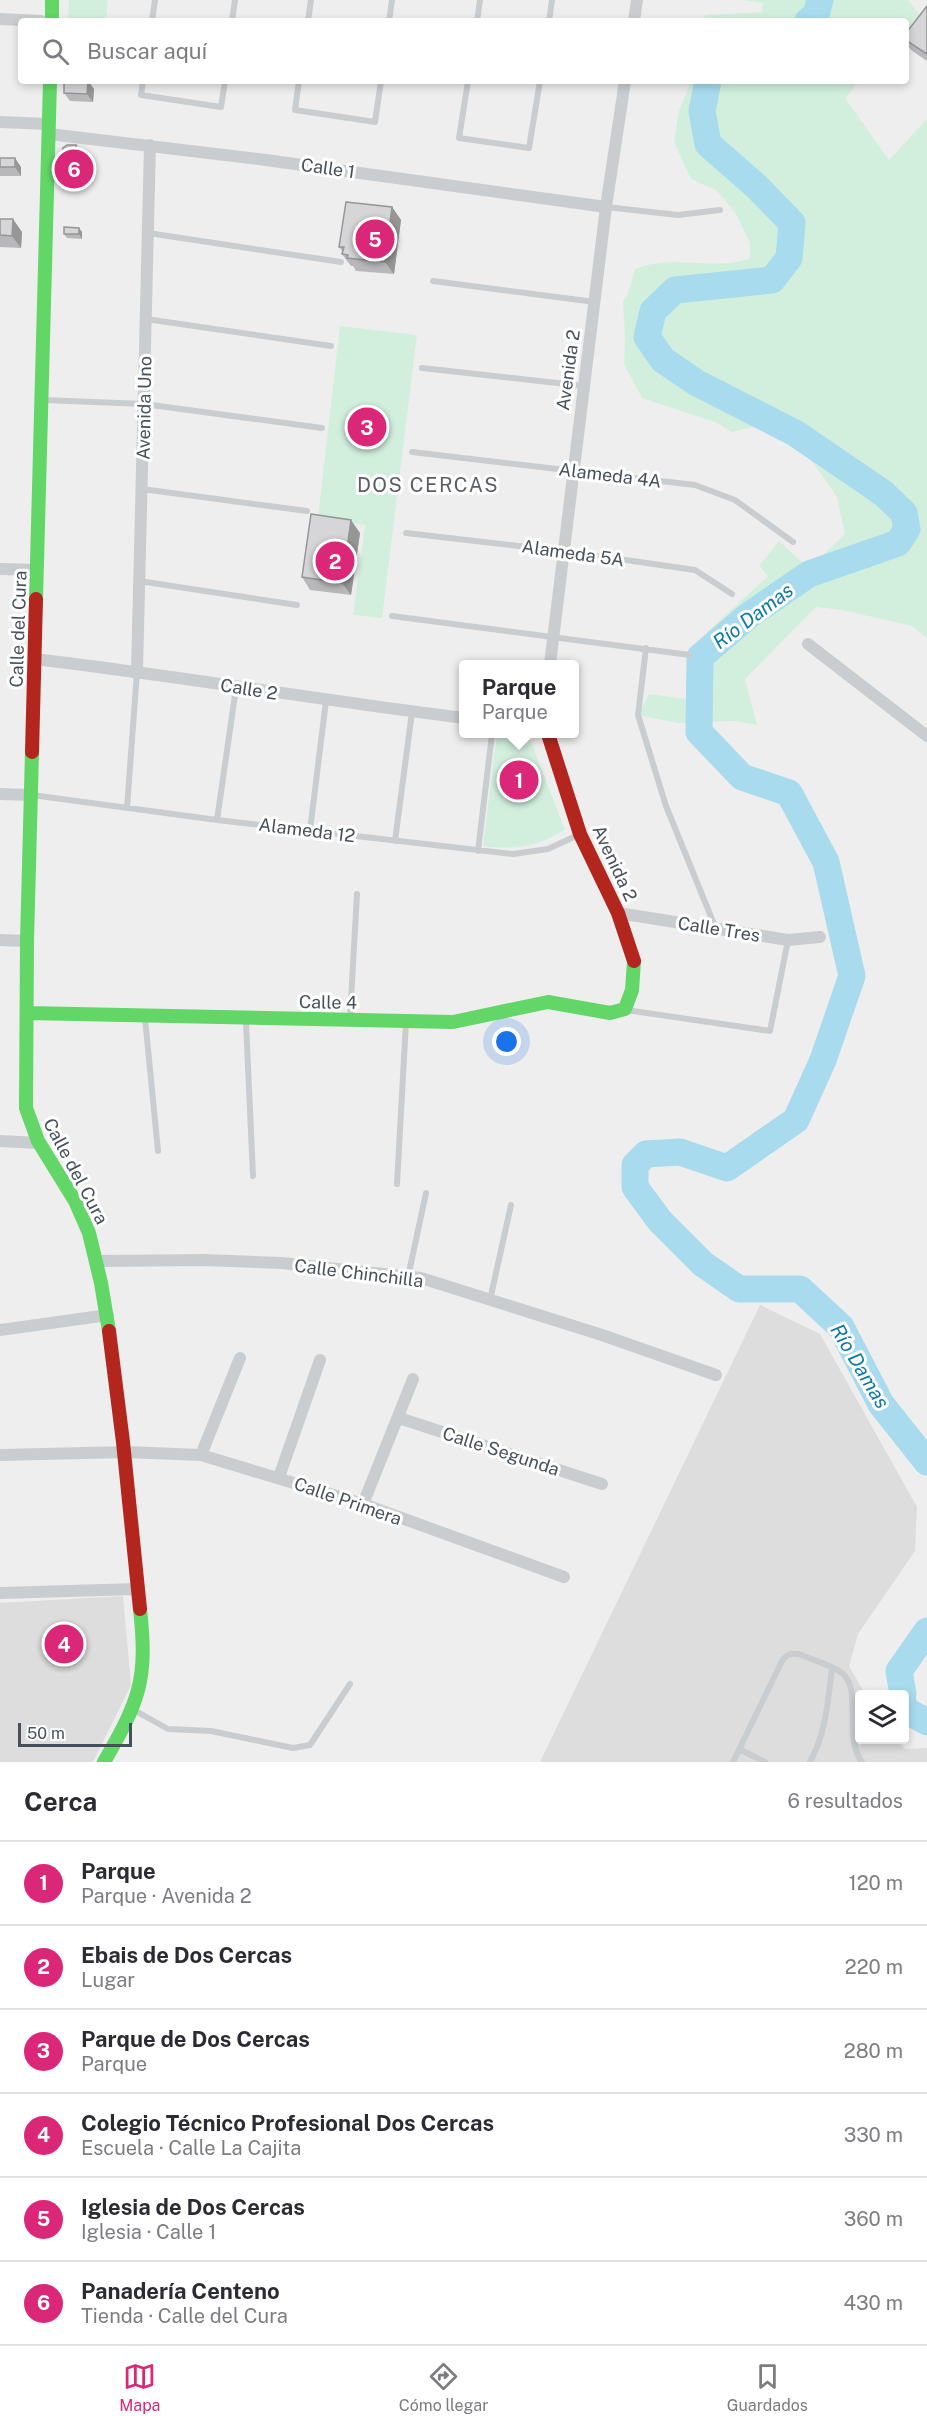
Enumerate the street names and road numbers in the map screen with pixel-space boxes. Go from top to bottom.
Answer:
street label: Calle 1 [300,154,356,182]
street label: Avenida 2 [552,328,584,412]
street label: Avenida Uno [133,356,155,460]
street label: Alameda 4A [558,458,663,492]
street label: Alameda 5A [520,535,626,571]
street label: Calle del Cura [5,570,31,688]
street label: Calle 2 [219,674,279,704]
street label: Alameda 12 [258,814,356,846]
street label: Avenida 2 [588,822,642,904]
street label: Calle Tres [676,912,762,946]
street label: Calle 4 [299,991,357,1013]
street label: Calle del Cura [39,1114,113,1228]
street label: Calle Chinchilla [293,1255,425,1291]
street label: Calle Segunda [440,1422,562,1480]
street label: Calle Primera [291,1473,405,1529]

